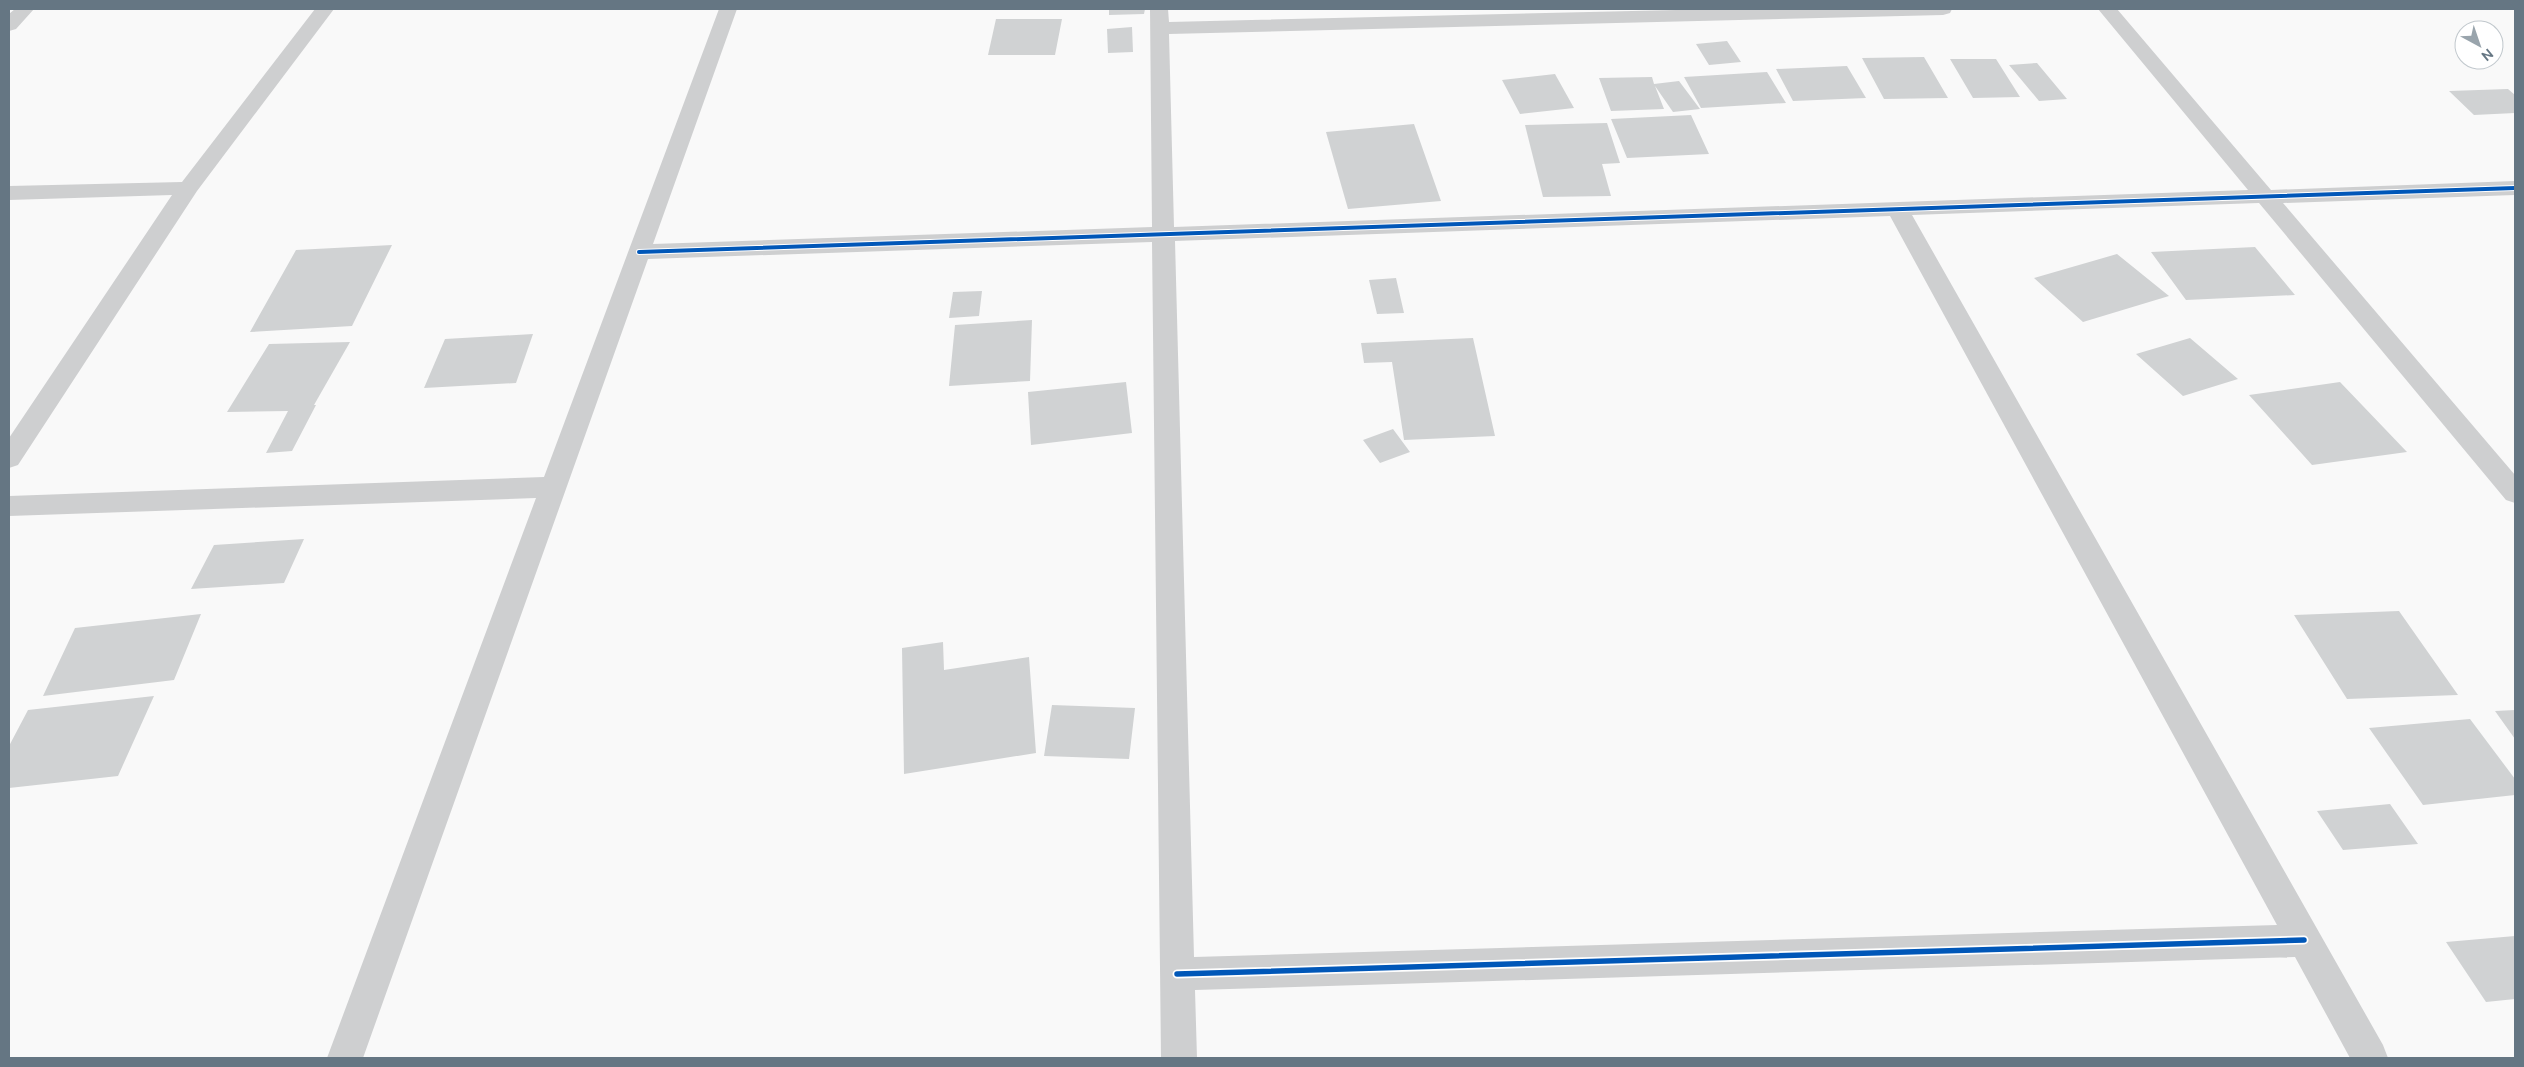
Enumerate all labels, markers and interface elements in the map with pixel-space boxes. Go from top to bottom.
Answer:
north arrow [2454,20,2504,70]
text: N [2478,45,2497,64]

